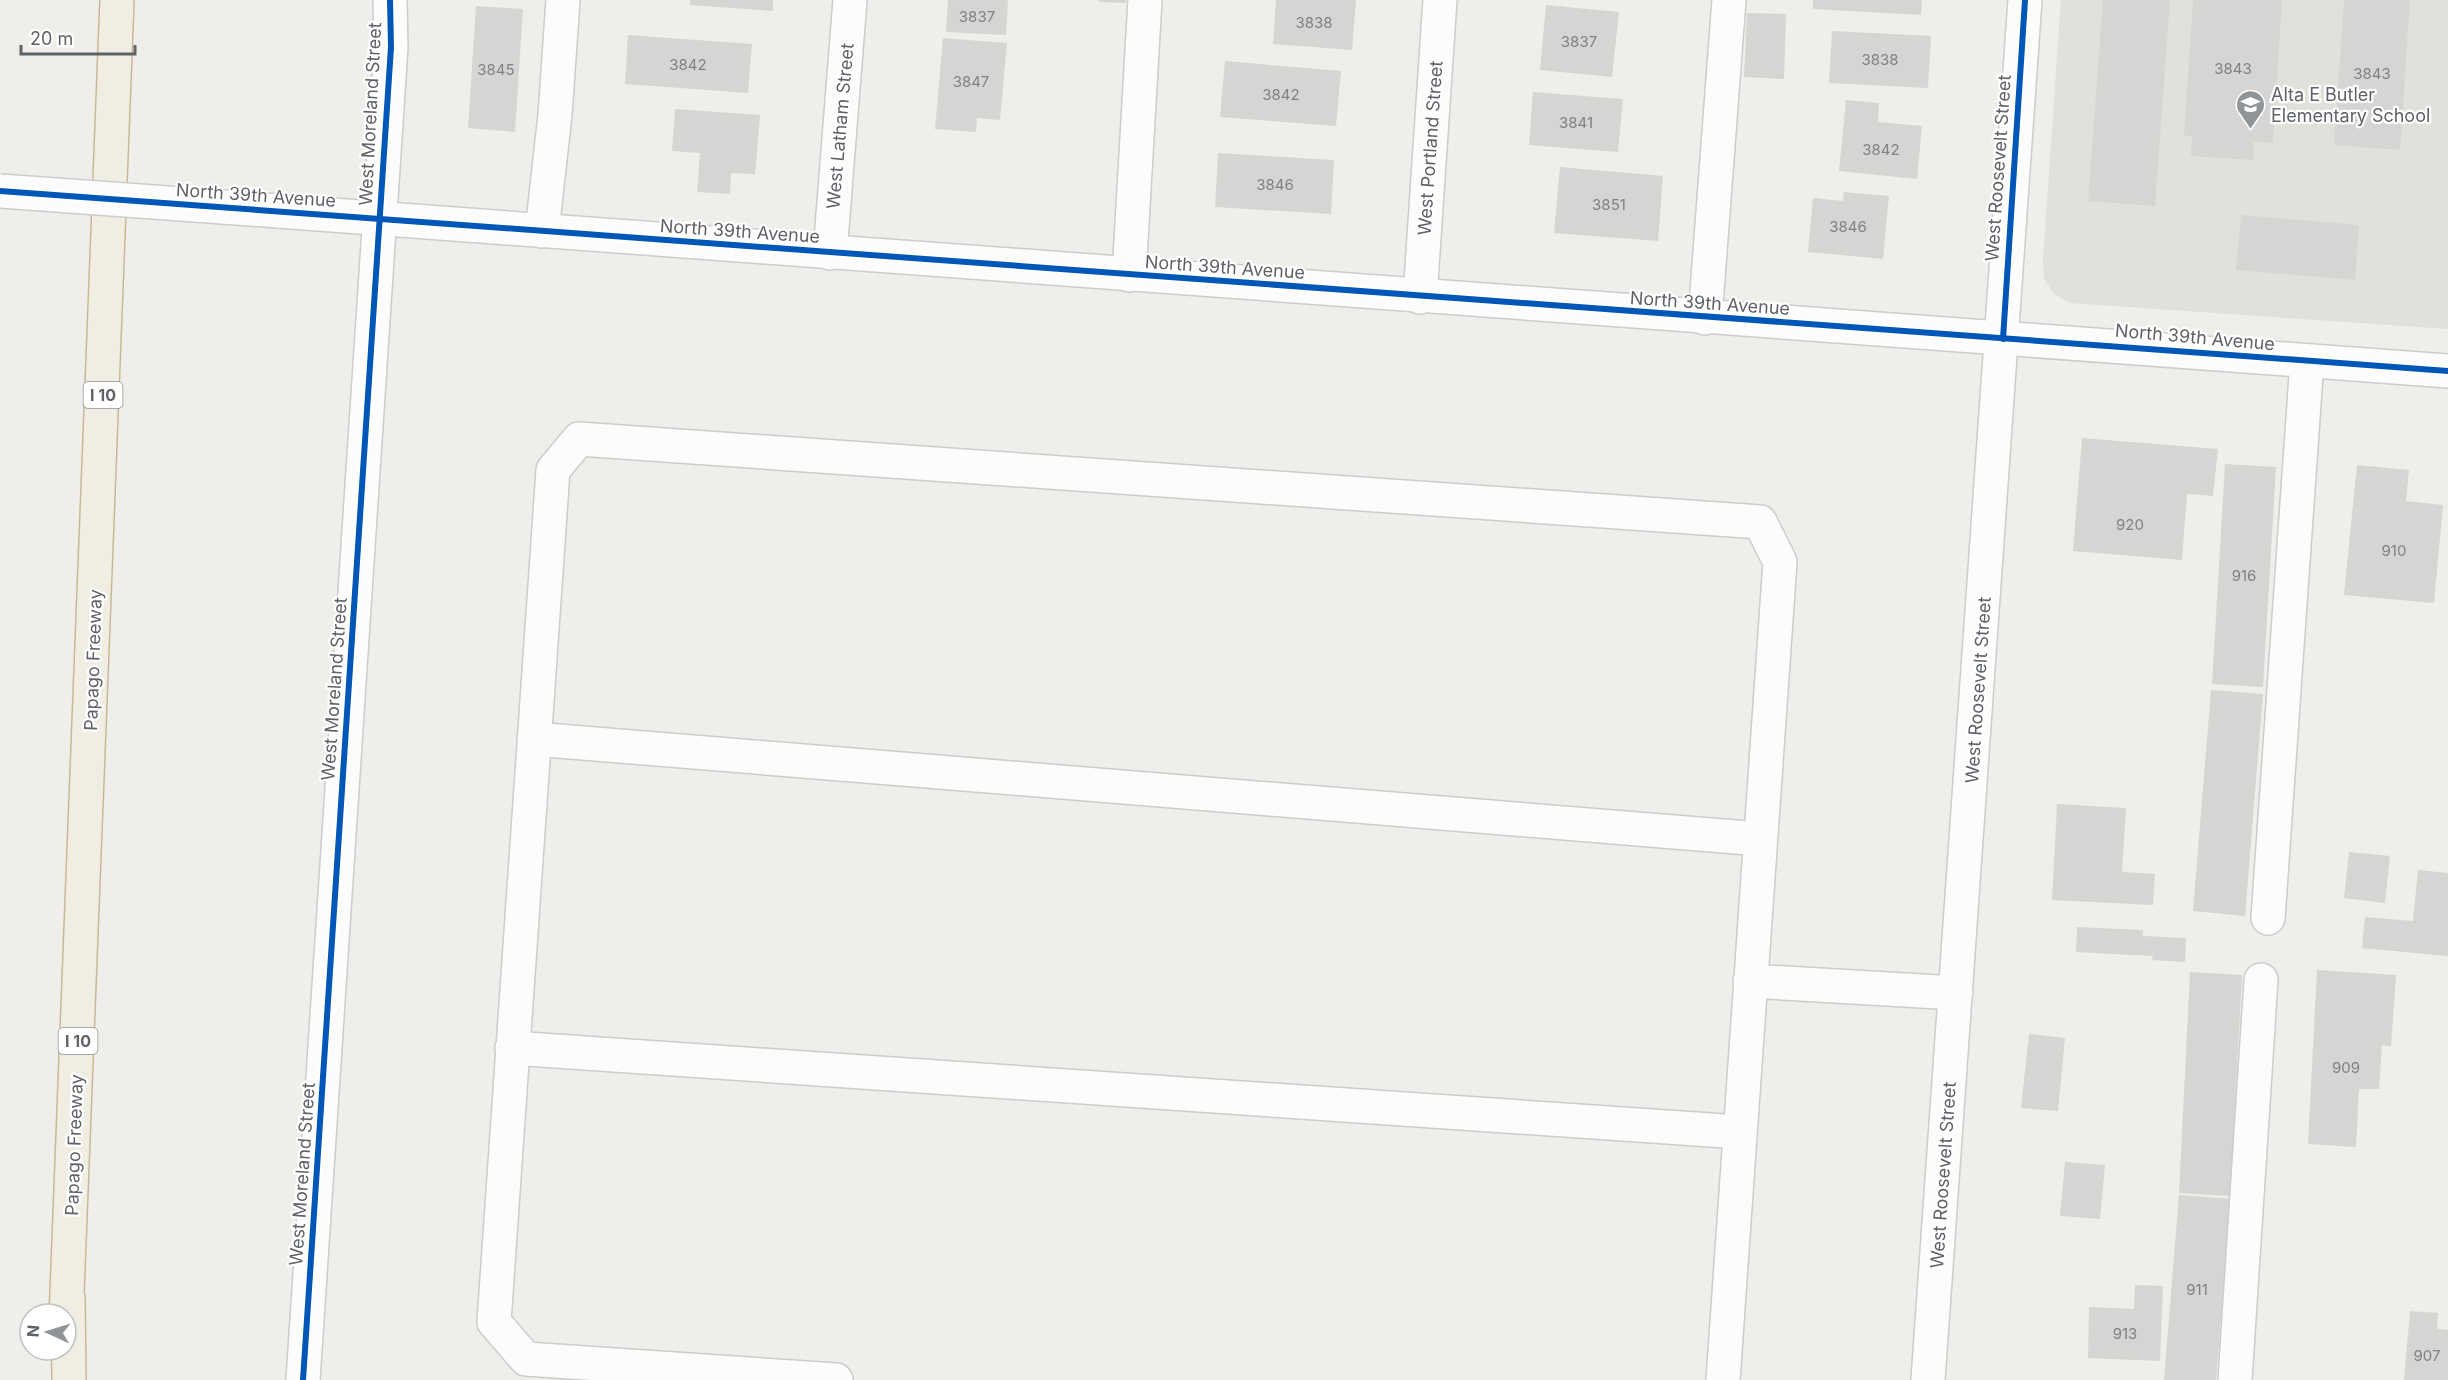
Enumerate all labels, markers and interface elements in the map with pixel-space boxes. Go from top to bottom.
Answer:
house number: 3837 [959,7,995,26]
house number: 3838 [1295,13,1333,32]
scale bar [21,18,135,56]
street label: West Moreland Street [355,22,385,206]
text: 20 m [30,28,73,49]
house number: 3837 [1561,32,1597,51]
street label: West Latham Street [822,42,858,210]
house number: 3838 [1861,50,1899,69]
house number: 3842 [669,55,707,74]
house number: 3843 [2214,59,2252,78]
house number: 3845 [477,60,515,79]
street label: West Portland Street [1413,60,1447,236]
house number: 3843 [2353,64,2391,83]
house number: 3847 [953,72,989,91]
street label: West Roosevelt Street [1981,74,2015,262]
place label: Alta E Butler Elementary School [2271,84,2430,126]
house number: 3842 [1262,85,1300,104]
school or university icon: Alta E Butler Elementary School [2234,88,2266,130]
house number: 3841 [1559,113,1593,132]
house number: 3842 [1862,140,1900,159]
house number: 3846 [1256,175,1294,194]
street label: North 39th Avenue [175,179,337,211]
house number: 3851 [1592,195,1626,214]
street label: North 39th Avenue [659,215,821,247]
house number: 3846 [1829,217,1867,236]
street label: North 39th Avenue [1144,251,1306,283]
street label: North 39th Avenue [1629,287,1791,319]
street label: North 39th Avenue [2114,320,2276,354]
road number: I 10 [84,382,122,408]
house number: 920 [2116,515,2144,534]
house number: 910 [2382,541,2406,560]
house number: 916 [2232,566,2256,585]
street label: Papago Freeway [80,589,106,731]
street label: West Roosevelt Street [1961,596,1995,784]
street label: West Moreland Street [317,597,351,781]
road number: I 10 [58,1028,98,1054]
house number: 909 [2332,1058,2360,1077]
street label: Papago Freeway [61,1074,87,1216]
street label: West Roosevelt Street [1926,1081,1960,1269]
street label: West Moreland Street [285,1082,319,1266]
house number: 911 [2186,1280,2208,1299]
north arrow [18,1302,78,1362]
text: N [23,1324,43,1338]
house number: 913 [2113,1324,2137,1343]
house number: 907 [2414,1346,2440,1365]

